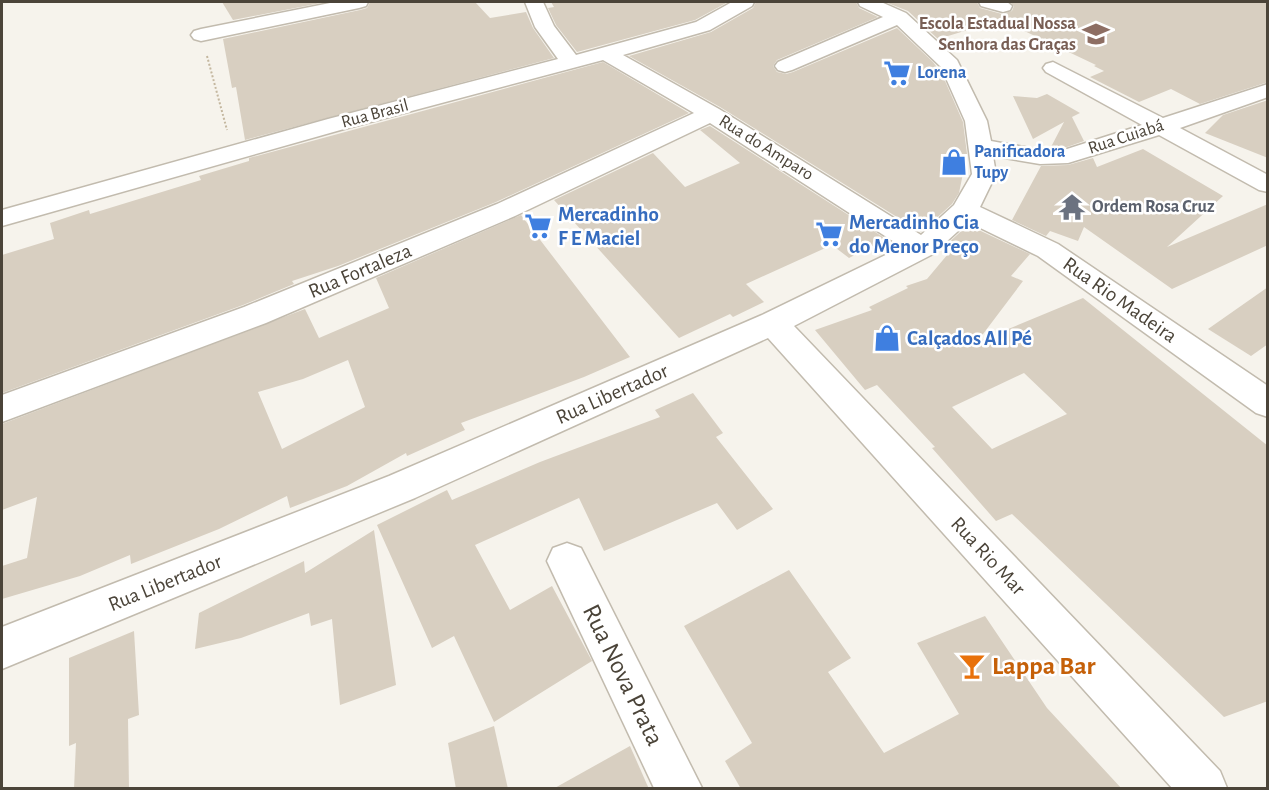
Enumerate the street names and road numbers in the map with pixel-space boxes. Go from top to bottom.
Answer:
street label: Rua Brasil [339,96,411,132]
street label: Rua do Amparo [716,112,817,184]
street label: Rua Cuiabá [1086,116,1166,158]
street label: Rua Fortaleza [305,240,415,302]
street label: Rua Rio Madeira [1059,253,1181,347]
street label: Rua Libertador [553,360,671,428]
street label: Rua Rio Mar [947,513,1029,599]
street label: Rua Libertador [105,551,225,615]
street label: Rua Nova Prata [578,600,668,750]

